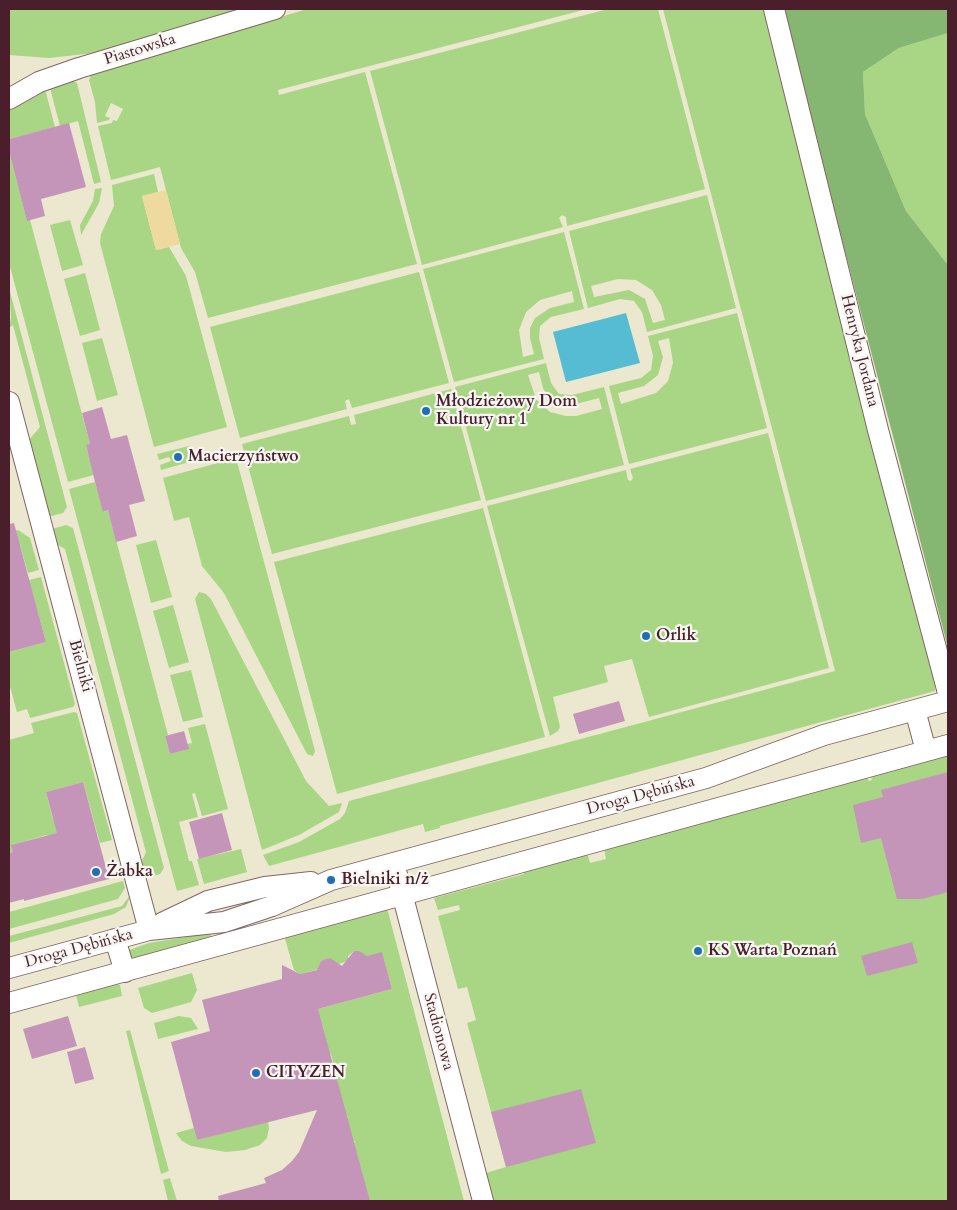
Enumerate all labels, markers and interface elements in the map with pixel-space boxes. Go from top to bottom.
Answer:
street label: Piastowska [102,30,178,70]
street label: Henryka Jordana [836,293,882,409]
place label: Młodzieżowy Dom Kultury nr 1 [436,392,577,430]
marker: Młodzieżowy Dom Kultury nr 1 [420,405,432,417]
place label: Macierzyństwo [188,447,299,467]
marker: Macierzyństwo [172,451,184,463]
place label: Orlik [656,626,696,646]
marker: Orlik [640,630,652,642]
street label: Bielniki [64,638,96,694]
street label: Droga Dębińska [585,772,697,820]
place label: Żabka [106,862,153,882]
marker: Żabka [90,866,102,878]
place label: Bielniki n/ż [341,870,429,890]
marker: Bielniki n/ż [325,874,337,886]
street label: Droga Dębińska [23,925,135,973]
place label: KS Warta Poznań [708,941,837,961]
marker: KS Warta Poznań [692,945,704,957]
street label: Stadionowa [418,991,458,1073]
place label: CITYZEN [266,1063,345,1083]
marker: CITYZEN [250,1067,262,1079]

